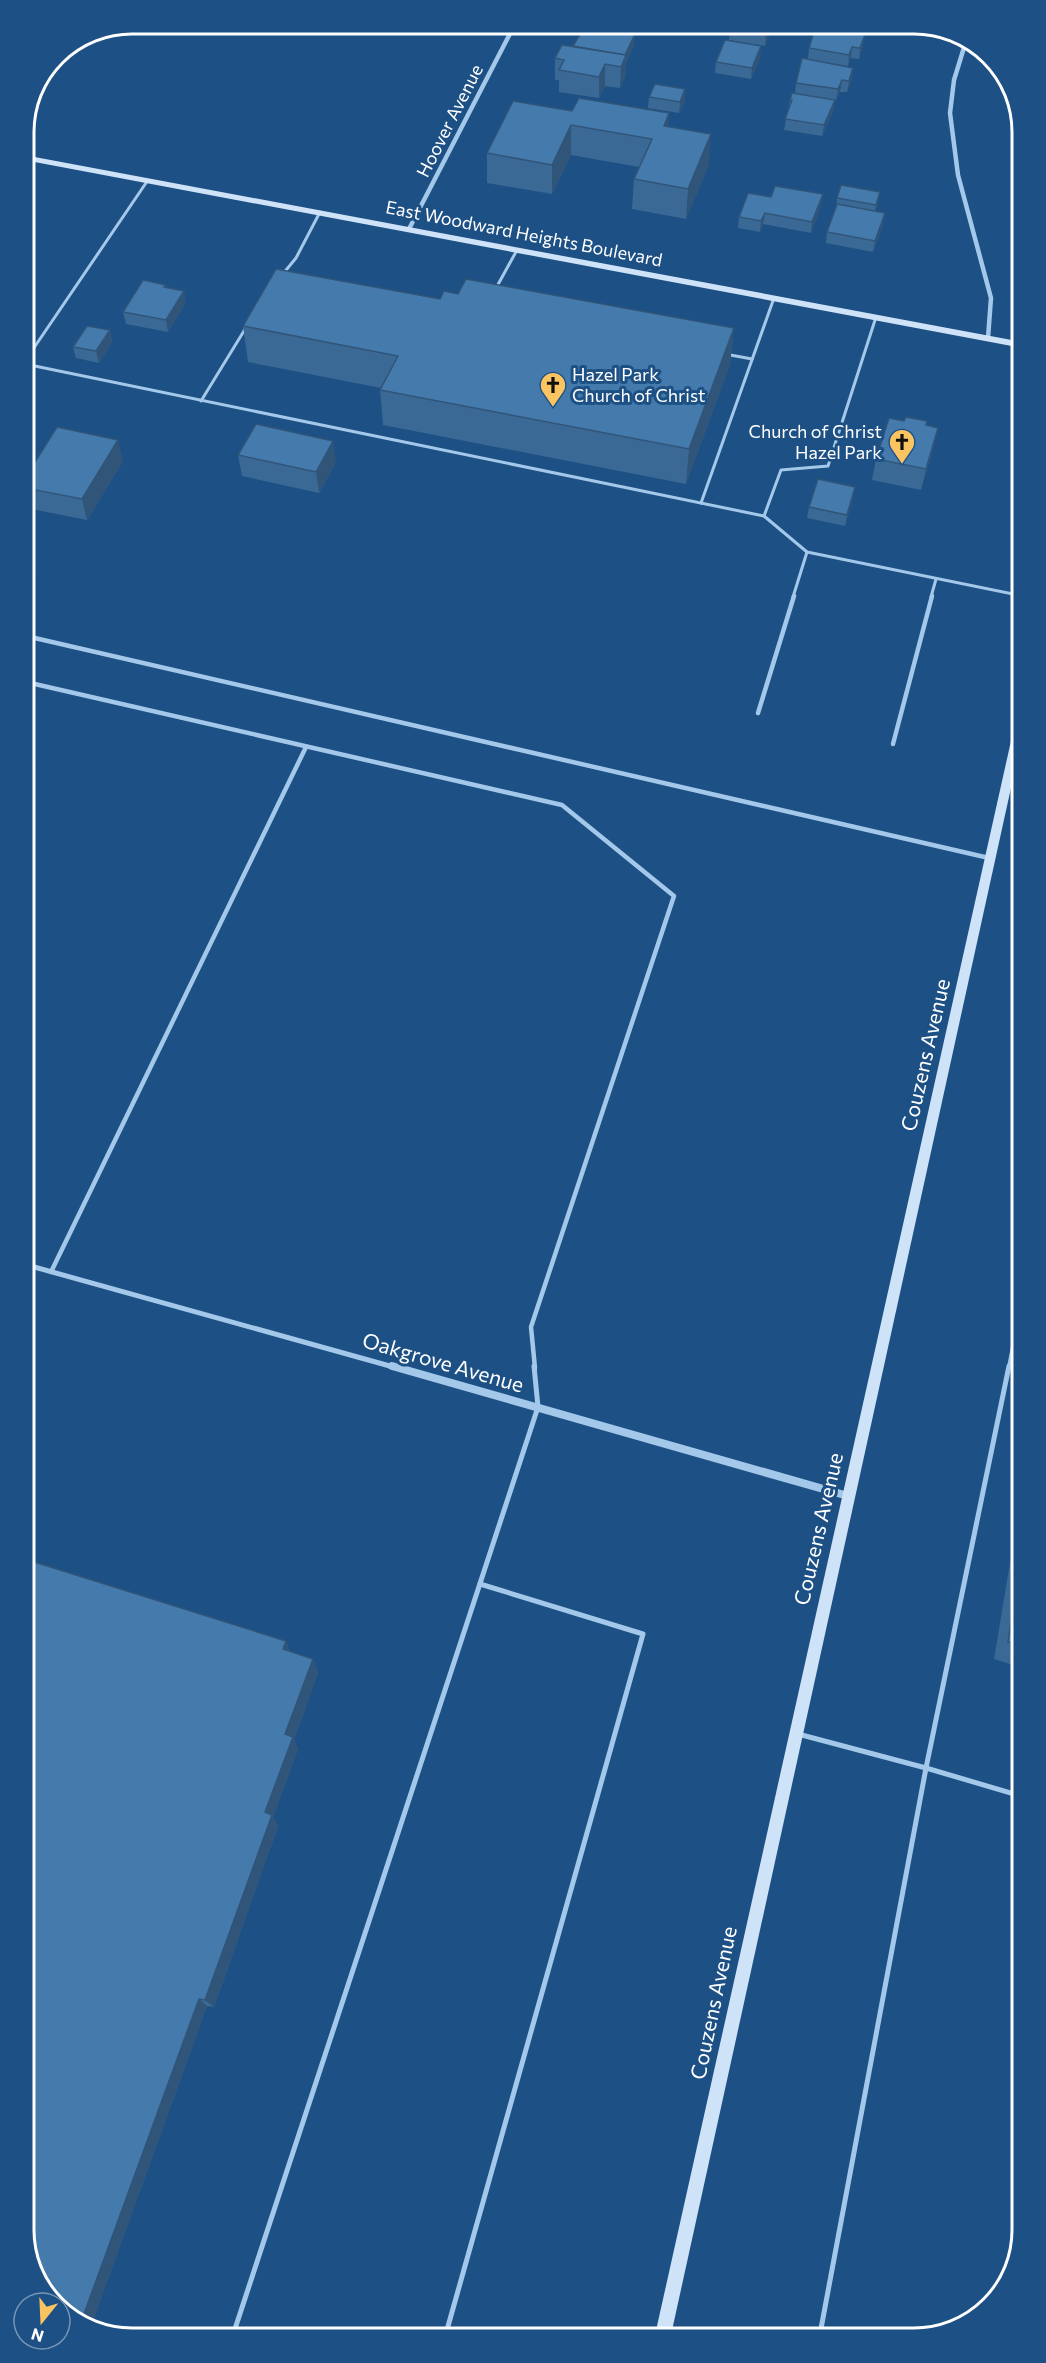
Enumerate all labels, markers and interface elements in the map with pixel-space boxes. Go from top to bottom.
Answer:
street label: Hoover Avenue [411,60,487,181]
street label: East Woodward Heights Boulevard [384,195,664,271]
place label: Hazel Park Church of Christ [572,363,705,406]
church icon: Hazel Park Church of Christ [538,370,568,408]
place label: Church of Christ Hazel Park [749,420,882,463]
church icon: Church of Christ Hazel Park [887,427,917,465]
street label: Couzens Avenue [895,976,954,1133]
street label: Oakgrove Avenue [360,1327,527,1397]
street label: Couzens Avenue [788,1450,847,1607]
street label: Couzens Avenue [684,1924,741,2081]
north arrow [12,2291,72,2351]
text: N [29,2325,46,2347]

